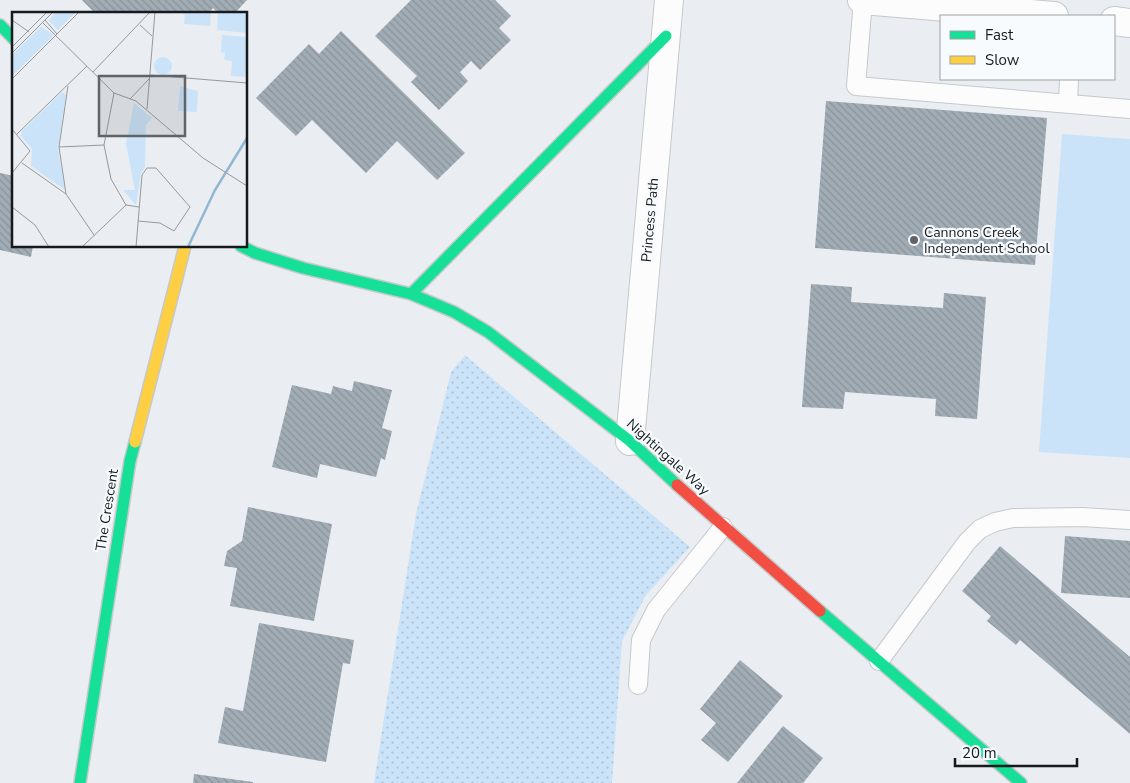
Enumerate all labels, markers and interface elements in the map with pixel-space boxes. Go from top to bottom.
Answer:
inset map [12,12,248,248]
legend [940,15,1115,80]
text: Fast [985,25,1014,45]
text: Slow [985,50,1020,70]
street label: Princess Path [637,177,663,263]
place label: Cannons Creek Independent School [924,223,1050,258]
marker: Cannons Creek Independent School [908,234,920,246]
street label: Nightingale Way [622,415,714,500]
street label: The Crescent [91,468,123,552]
scale bar [955,736,1078,768]
text: 20 m [962,743,997,763]

